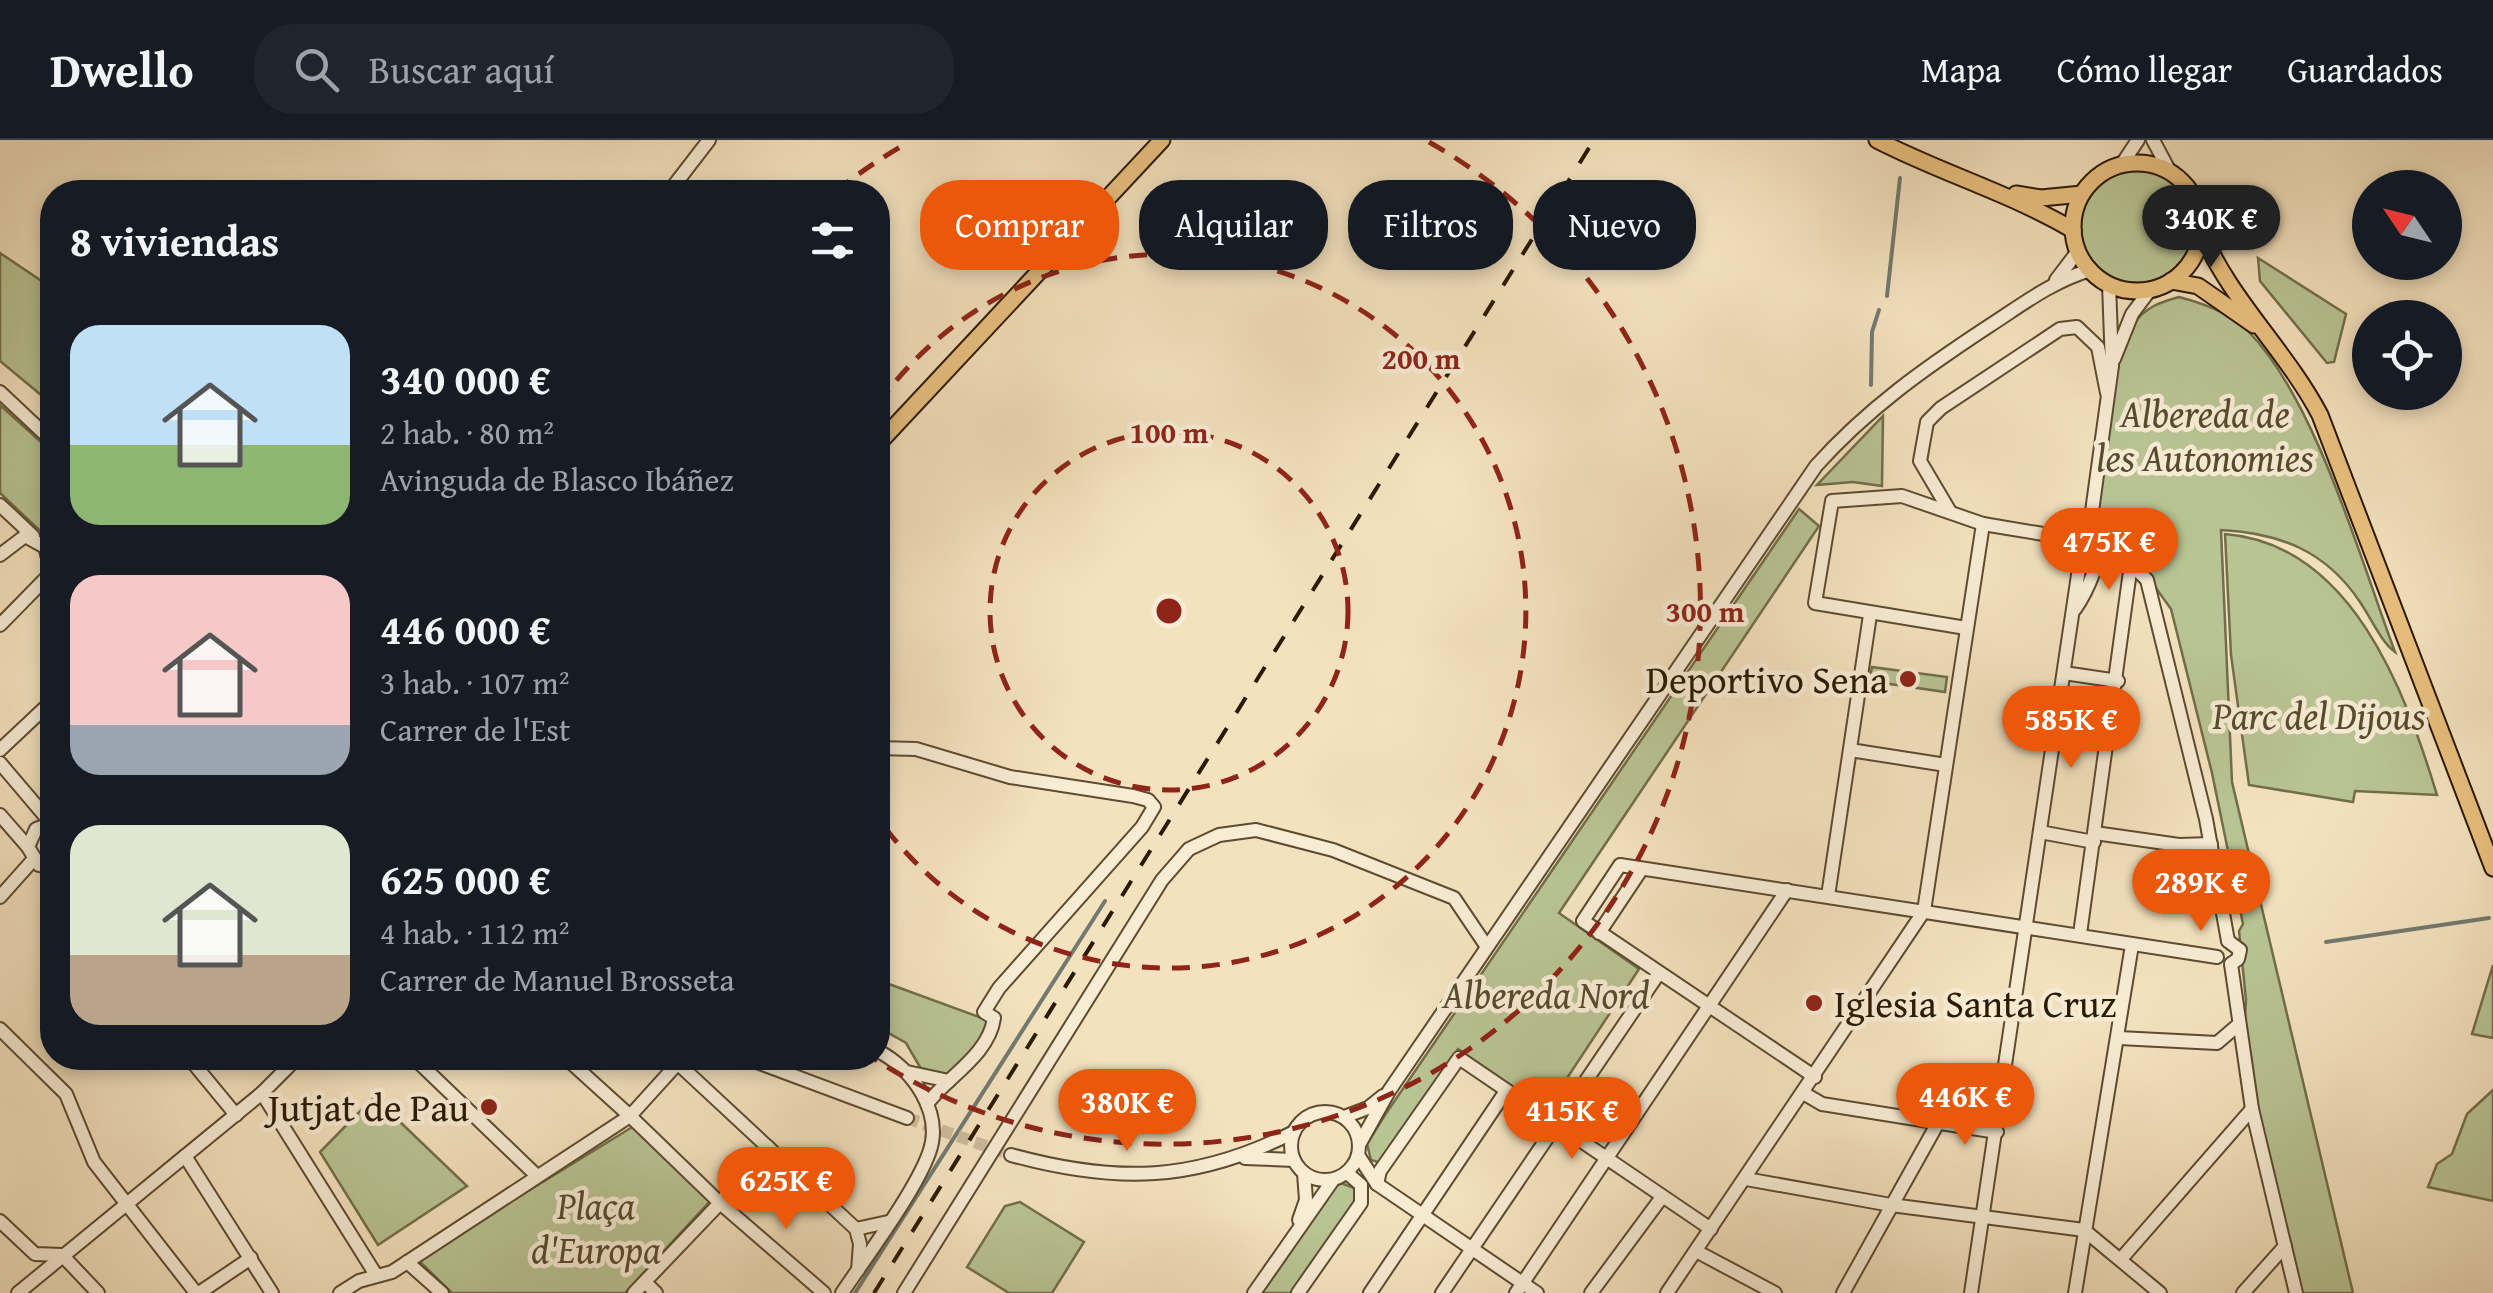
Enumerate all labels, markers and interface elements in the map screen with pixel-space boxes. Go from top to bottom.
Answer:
search box [254,24,954,114]
text: Dwello [50,34,194,105]
text: Buscar aquí [369,41,554,97]
icon: search [289,42,344,97]
text: Mapa [1921,44,2002,95]
text: Cómo llegar [2057,44,2232,95]
text: Guardados [2287,44,2443,95]
north arrow [2352,170,2462,280]
map controls [2352,170,2462,410]
chip: Comprar [920,180,1119,270]
chip: Alquilar [1139,180,1328,270]
chip: Filtros [1348,180,1513,270]
chip: Nuevo [1533,180,1696,270]
pin: 340K € [2130,185,2292,270]
text: 340K € [2164,194,2258,241]
text: 8 viviendas [70,210,279,271]
icon: filters [805,213,860,268]
button: locate [2352,300,2462,410]
text: 200 m [1382,336,1461,380]
text: 340 000 € [380,348,551,409]
icon: home [150,365,270,485]
park label: Albereda de les Autonomies [2096,385,2314,485]
text: 2 hab. · 80 m² [380,409,554,456]
text: 100 m [1130,410,1209,454]
text: Avinguda de Blasco Ibáñez [380,456,733,503]
pin: 475K € [2028,508,2190,593]
text: 475K € [2062,517,2156,564]
text: 300 m [1666,589,1745,633]
centre of rings [1151,593,1187,629]
text: 446 000 € [380,598,551,659]
icon: home [150,615,270,735]
place label: Deportivo Sena [1646,651,1888,707]
text: 3 hab. · 107 m² [380,659,569,706]
marker: Deportivo Sena [1897,668,1919,690]
pin: 585K € [1990,686,2152,771]
park label: Parc del Dijous [2212,687,2426,743]
text: 585K € [2024,695,2118,742]
text: Carrer de l'Est [380,706,570,753]
text: 625 000 € [380,848,551,909]
pin: 289K € [2120,849,2282,934]
text: 289K € [2154,858,2248,905]
icon: home [150,865,270,985]
text: 4 hab. · 112 m² [380,909,569,956]
text: Carrer de Manuel Brosseta [380,956,735,1003]
park label: Albereda Nord [1441,966,1650,1022]
place label: Iglesia Santa Cruz [1834,975,2116,1031]
marker: Iglesia Santa Cruz [1803,992,1825,1014]
pin: 446K € [1884,1063,2046,1148]
pin: 380K € [1046,1069,1208,1154]
text: 446K € [1918,1072,2012,1119]
pin: 415K € [1491,1077,1653,1162]
text: 380K € [1080,1078,1174,1125]
place label: Jutjat de Pau [264,1079,469,1135]
text: 415K € [1525,1086,1619,1133]
marker: Jutjat de Pau [478,1096,500,1118]
pin: 625K € [705,1147,867,1232]
text: 625K € [739,1156,833,1203]
park label: Plaça d'Europa [531,1177,661,1277]

